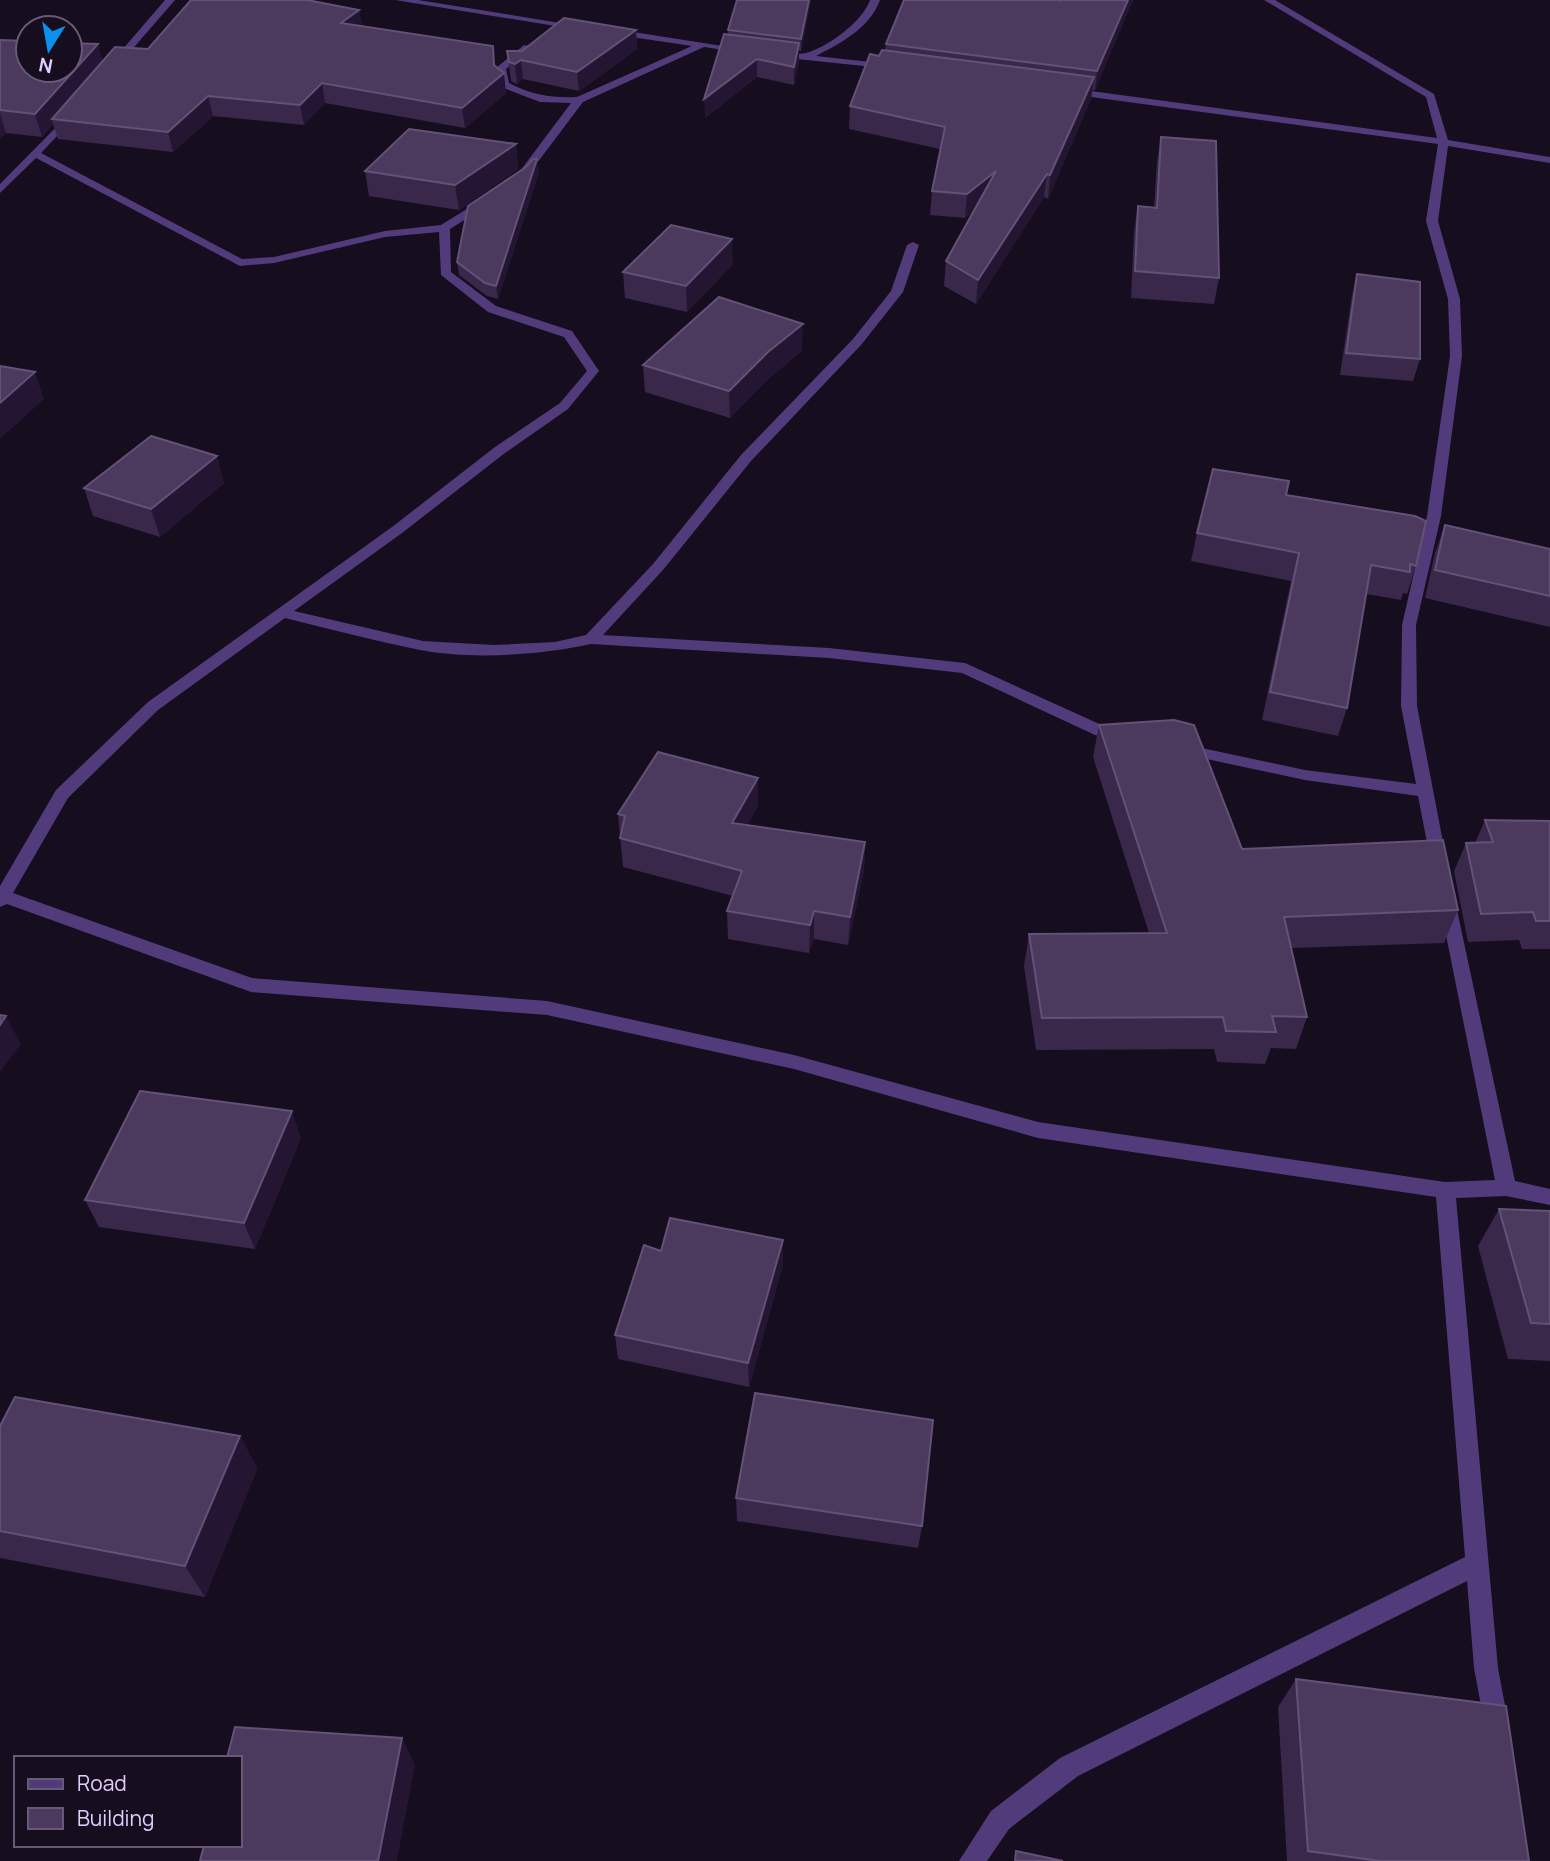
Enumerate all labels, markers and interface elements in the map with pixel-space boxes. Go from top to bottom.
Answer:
north arrow [14,14,84,84]
text: N [37,52,55,80]
legend [14,1756,242,1847]
text: Road [77,1769,127,1797]
text: Building [77,1804,154,1832]

